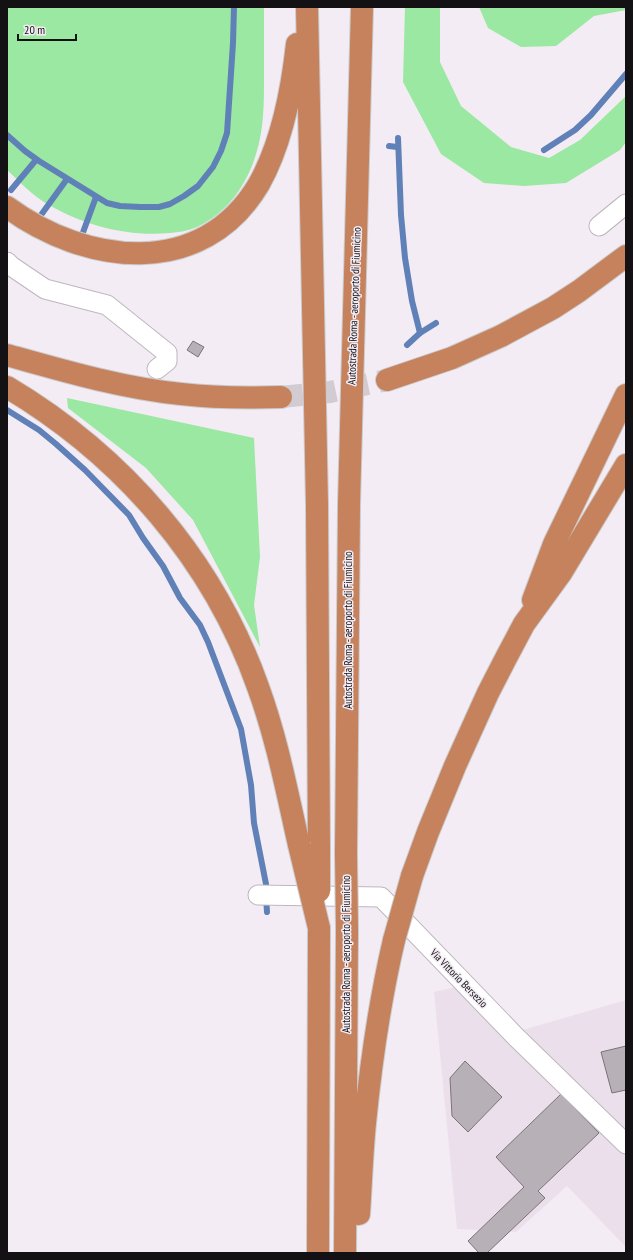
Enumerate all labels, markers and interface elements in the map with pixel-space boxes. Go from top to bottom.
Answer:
scale bar [18,16,76,42]
text: 20 m [24,22,45,37]
street label: Autostrada Roma - aeroporto di Fiumicino [344,227,364,385]
street label: Autostrada Roma - aeroporto di Fiumicino [341,551,355,709]
street label: Autostrada Roma - aeroporto di Fiumicino [339,875,353,1033]
street label: Via Vittorio Bersezio [427,945,491,1011]

